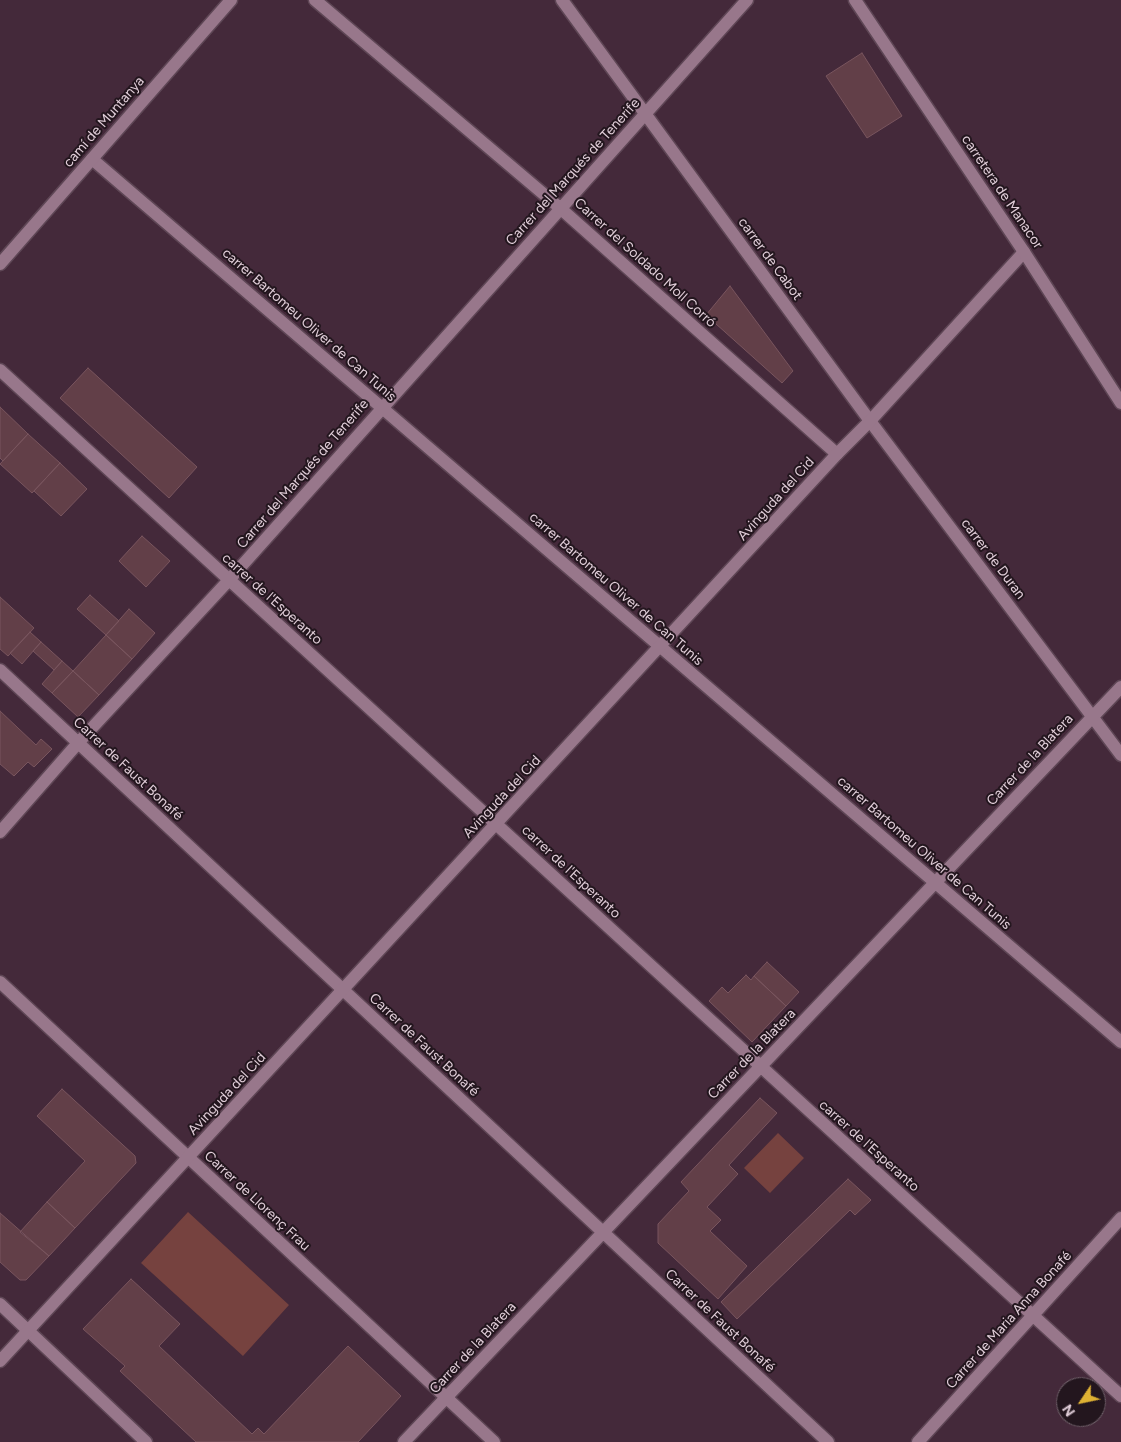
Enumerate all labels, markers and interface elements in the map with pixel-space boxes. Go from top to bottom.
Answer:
street label: camí de Muntanya [60,73,148,171]
street label: Carrer del Marqués de Tenerife [502,95,644,249]
street label: carretera de Manacor [958,132,1046,252]
street label: Carrer del Soldado Moll Corró [571,195,719,331]
street label: carrer de Cabot [734,214,806,304]
street label: carrer Bartomeu Oliver de Can Tunis [219,245,399,405]
street label: Carrer del Marqués de Tenerife [234,396,372,552]
street label: Avinguda del Cid [734,454,818,544]
street label: carrer Bartomeu Oliver de Can Tunis [526,509,706,669]
street label: carrer de Duran [957,515,1029,603]
street label: carrer de l'Esperanto [218,550,326,648]
street label: Carrer de la Blatera [983,711,1077,809]
street label: Carrer de Faust Bonafé [70,714,186,824]
street label: Avinguda del Cid [460,752,544,842]
street label: carrer Bartomeu Oliver de Can Tunis [834,773,1014,933]
street label: carrer de l'Esperanto [518,822,624,922]
street label: Carrer de Faust Bonafé [366,990,482,1100]
street label: Carrer de la Blatera [705,1005,799,1103]
street label: Avinguda del Cid [185,1049,269,1139]
street label: carrer de l'Esperanto [815,1097,923,1195]
street label: Carrer de Llorenç Frau [201,1148,313,1254]
street label: Carrer de Maria Anna Bonafé [943,1248,1075,1392]
street label: Carrer de Faust Bonafé [662,1266,778,1376]
street label: Carrer de la Blatera [426,1299,520,1397]
north arrow [1056,1377,1106,1427]
text: N [1059,1401,1079,1419]

